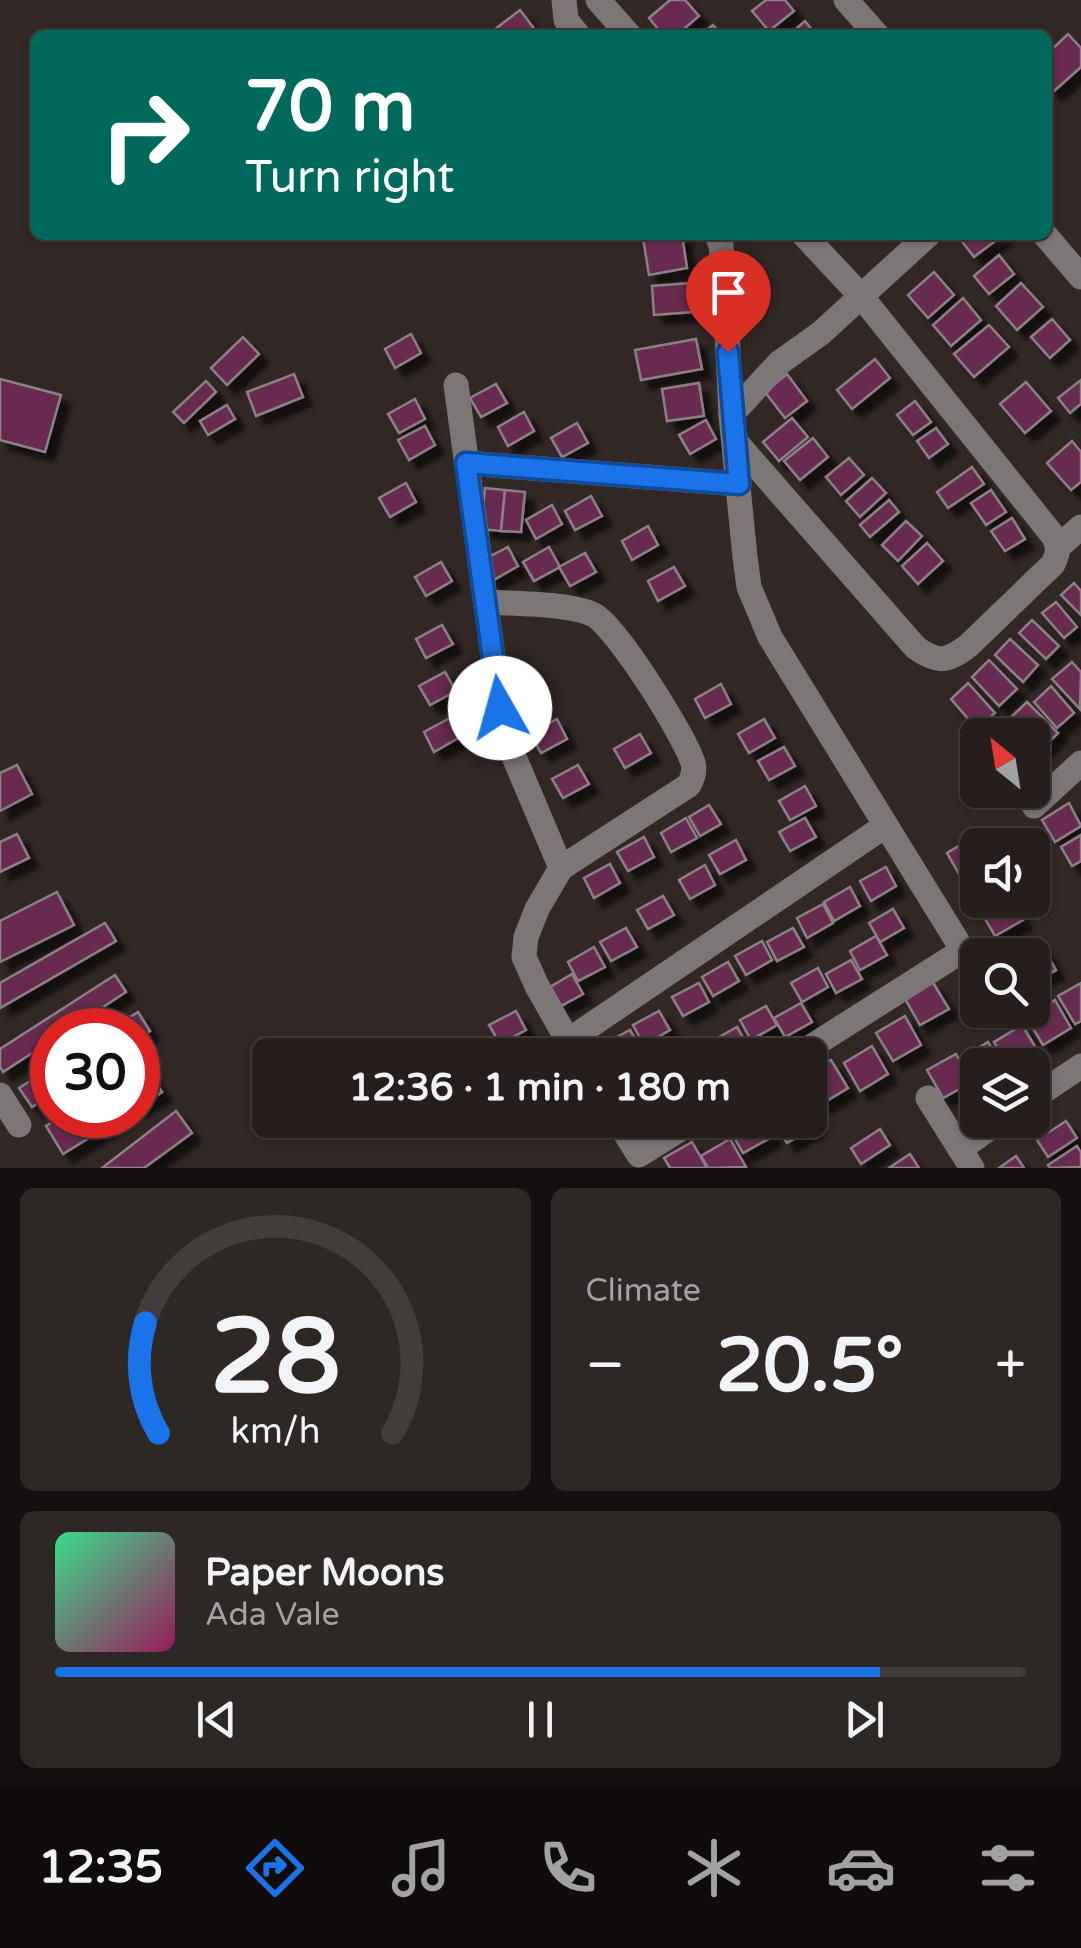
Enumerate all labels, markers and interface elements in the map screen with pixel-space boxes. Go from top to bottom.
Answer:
text: 70 m [245,66,415,150]
icon: right [80,70,210,200]
text: Turn right [245,151,454,205]
pin [686,250,771,353]
icon: arrive [701,265,756,320]
position arrow [448,656,552,760]
north arrow [960,718,1050,808]
map controls [960,718,1050,1138]
button: sound [960,828,1050,918]
button: search [960,938,1050,1028]
speed limit sign: 30 [30,1008,160,1138]
button: layers [960,1048,1050,1138]
text: 12:36 · 1 min · 180 m [348,1065,731,1111]
text: Climate [586,1272,701,1310]
text: 28 [210,1296,341,1421]
text: 20.5° [716,1321,904,1411]
text: − [586,1333,625,1399]
text: + [995,1333,1026,1399]
text: km/h [230,1410,320,1453]
text: Paper Moons [205,1550,445,1596]
text: Ada Vale [205,1596,340,1634]
icon: previous [189,1692,244,1747]
icon: pause [513,1692,568,1747]
icon: next [837,1692,892,1747]
icon: directions [240,1833,310,1903]
icon: music [386,1833,456,1903]
icon: phone [533,1833,603,1903]
icon: climate [679,1833,749,1903]
icon: car [826,1833,896,1903]
icon: filters [973,1833,1043,1903]
text: 12:35 [38,1841,163,1895]

